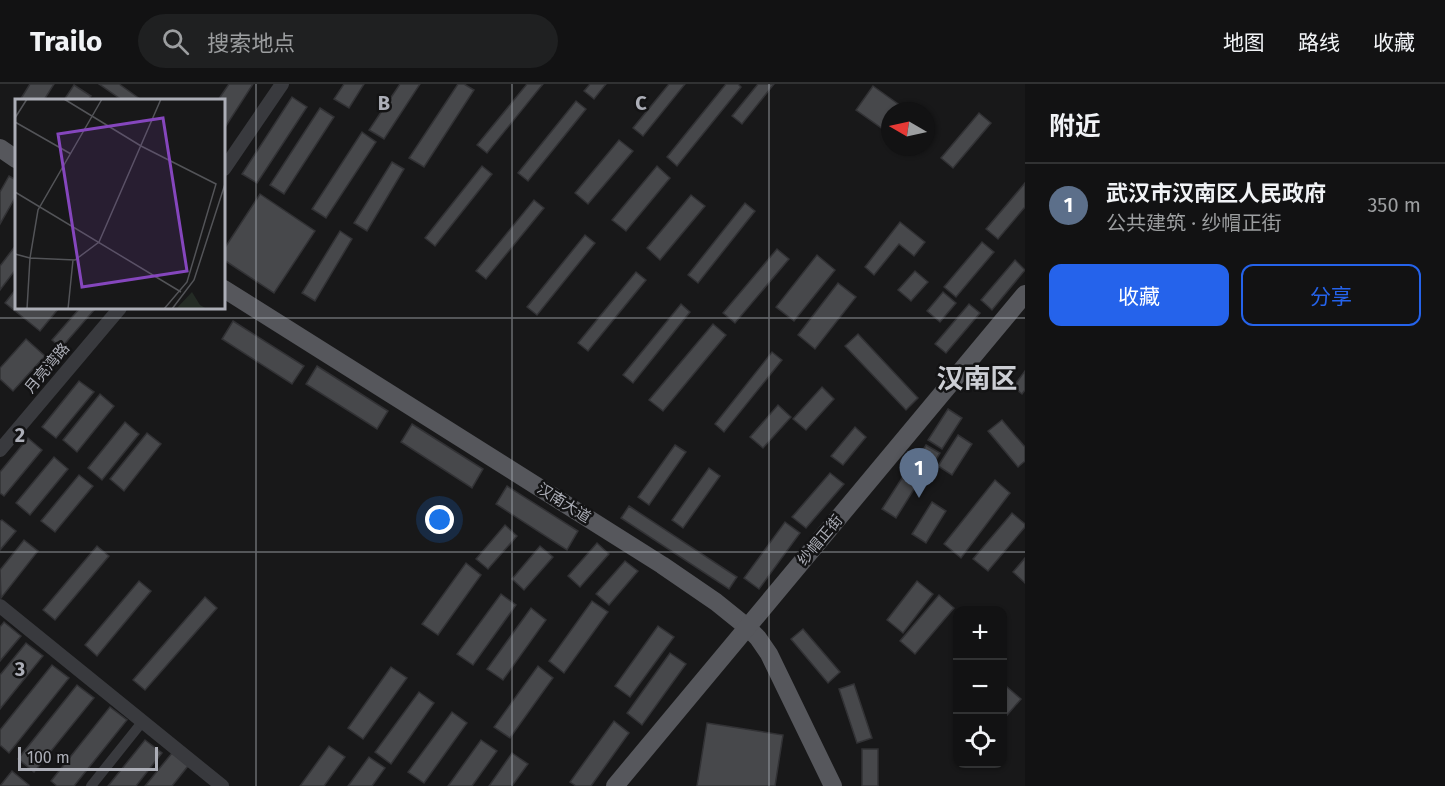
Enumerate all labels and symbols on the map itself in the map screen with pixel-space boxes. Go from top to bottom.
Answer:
text: B [378,91,390,115]
text: C [635,91,647,115]
inset map [15,99,225,309]
north arrow [881,102,935,156]
street label: 月亮湾路 [21,339,73,397]
district label: 汉南区 [937,363,1018,395]
text: 2 [15,423,25,447]
pin: 1 [900,448,938,498]
street label: 汉南大道 [534,479,594,527]
your location [425,505,454,534]
street label: 纱帽正街 [794,511,846,569]
text: 3 [14,657,25,681]
scale bar [18,744,158,772]

